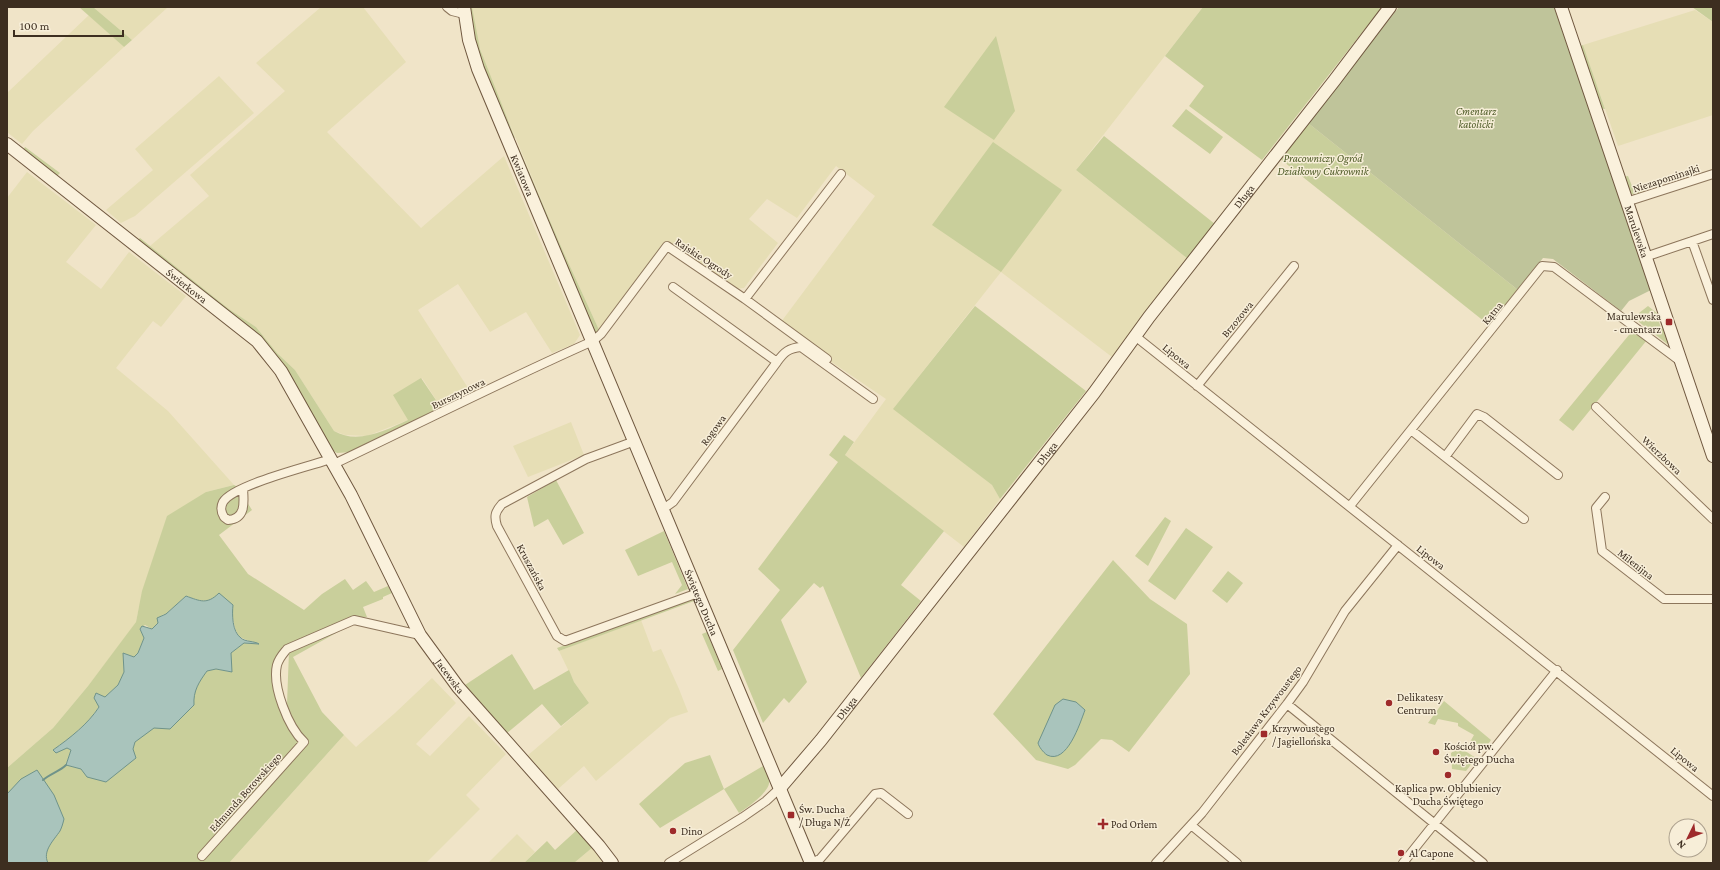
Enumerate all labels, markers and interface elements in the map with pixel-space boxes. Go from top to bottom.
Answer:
scale bar [14,12,123,38]
text: 100 m [20,19,50,33]
park label: Cmentarz katolicki [1456,105,1497,130]
park label: Pracowniczy Ogród Działkowy Cukrownik [1278,152,1370,178]
street label: Kwiatowa [509,153,537,198]
street label: Niezapominajki [1631,162,1701,195]
street label: Długa [1231,182,1257,210]
street label: Marulewska [1623,204,1651,259]
street label: Rajskie Ogrody [673,235,736,282]
street label: Świerkowa [164,266,210,305]
street label: Brzozowa [1219,298,1255,340]
street label: Kątna [1479,299,1506,327]
place label: Marulewska - cmentarz [1607,310,1661,335]
marker: Marulewska - cmentarz [1664,317,1674,327]
street label: Lipowa [1160,341,1193,372]
street label: Bursztynowa [429,375,487,412]
street label: Rogowa [698,412,729,448]
street label: Wierzbowa [1640,433,1684,477]
street label: Długa [1034,439,1059,467]
street label: Kruszańska [515,542,549,592]
street label: Lipowa [1414,542,1448,573]
street label: Milenijna [1615,546,1656,583]
street label: Świętego Ducha [682,567,721,637]
street label: Jacewska [432,655,467,696]
street label: Bolesława Krzywoustego [1228,662,1305,758]
place label: Delikatesy Centrum [1397,691,1444,716]
street label: Długa [833,694,859,722]
marker: Delikatesy Centrum [1384,698,1394,708]
place label: Krzywoustego / Jagiellońska [1272,722,1335,748]
marker: Krzywoustego / Jagiellońska [1259,729,1269,739]
place label: Kościół pw. Świętego Ducha [1444,740,1515,766]
street label: Lipowa [1668,744,1701,775]
marker: Kościół pw. Świętego Ducha [1431,747,1441,757]
street label: Edmunda Borowskiego [206,750,285,835]
marker: Kaplica pw. Oblubienicy Ducha Świętego [1443,770,1453,780]
place label: Kaplica pw. Oblubienicy Ducha Świętego [1395,782,1502,808]
place label: Św. Ducha / Długa N/Ż [799,803,850,829]
marker: Św. Ducha / Długa N/Ż [786,810,796,820]
place label: Pod Orłem [1111,818,1158,830]
north arrow [1668,818,1708,858]
marker: Pod Orłem [1098,819,1108,829]
place label: Dino [681,825,703,837]
marker: Dino [668,826,678,836]
text: N [1673,838,1688,852]
place label: Al Capone [1409,847,1454,860]
marker: Al Capone [1396,848,1406,858]

